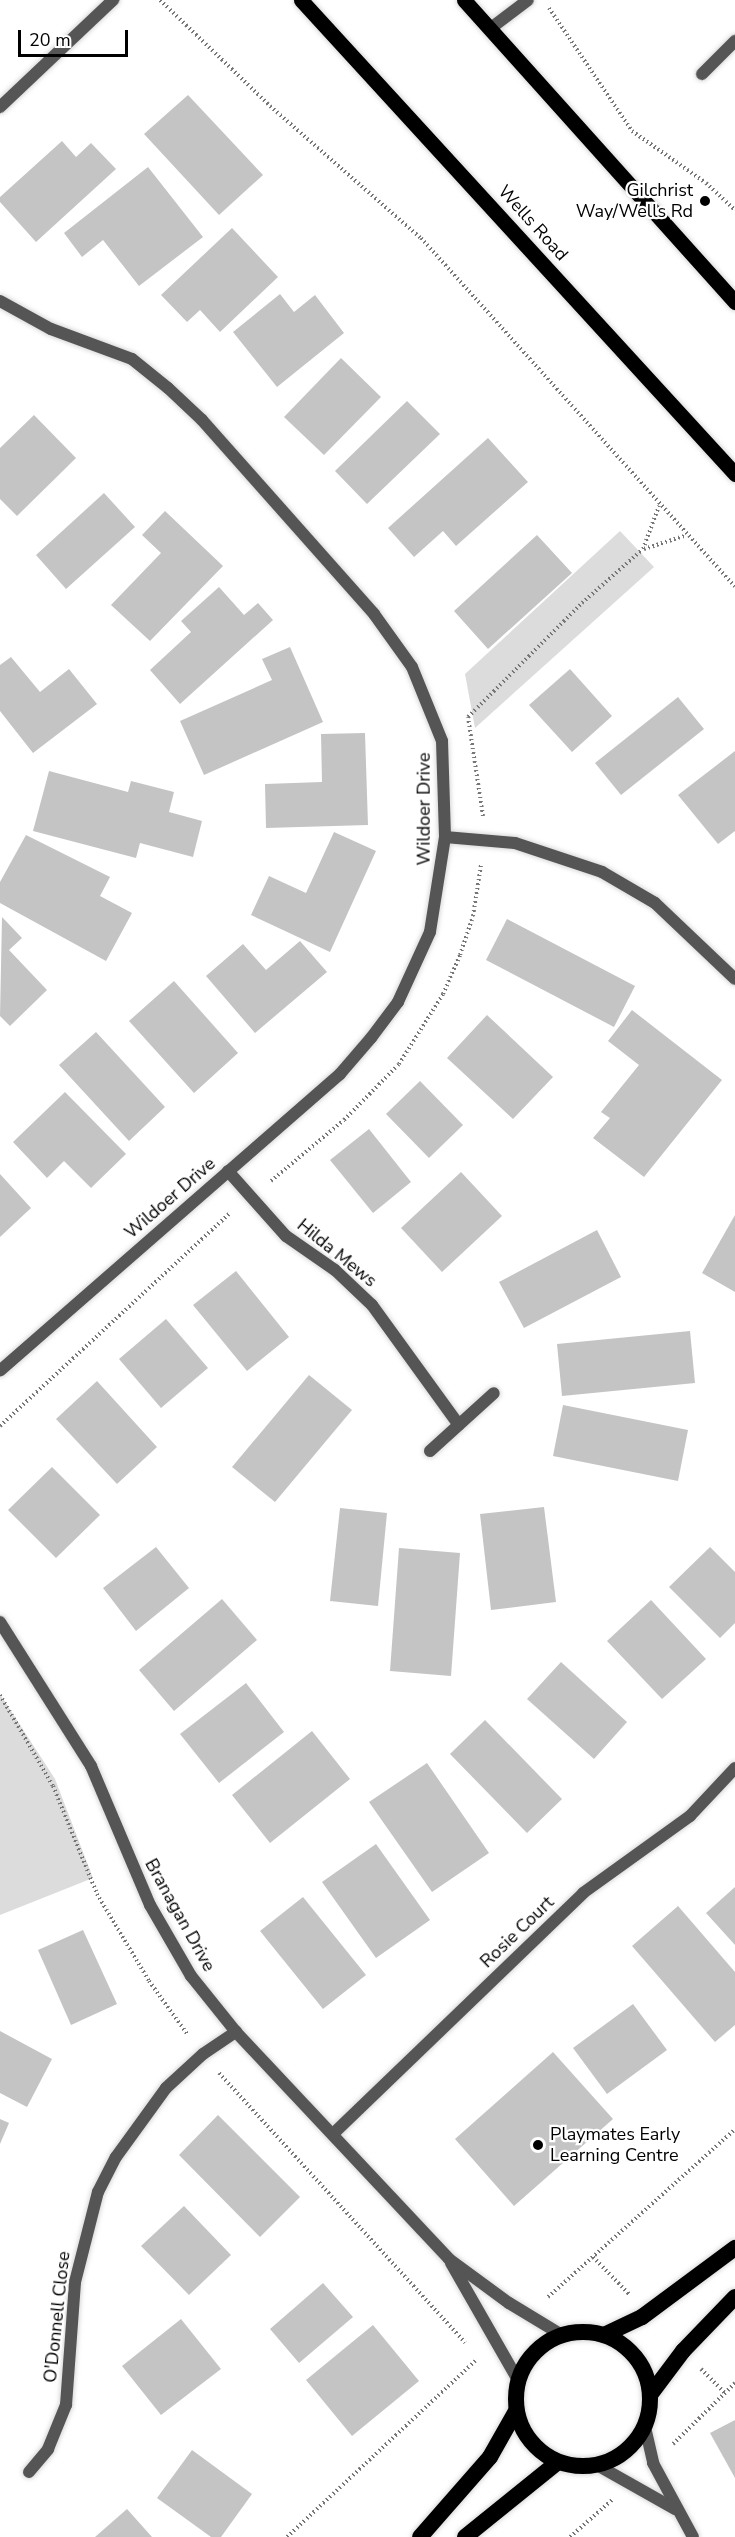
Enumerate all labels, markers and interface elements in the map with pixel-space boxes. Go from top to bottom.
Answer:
scale bar [21,18,130,56]
text: 20 m [29,28,71,52]
place label: Gilchrist Way/Wells Rd [576,180,693,222]
street label: Wells Road [494,181,572,265]
marker: Gilchrist Way/Wells Rd [698,194,712,208]
street label: Wildoer Drive [413,752,435,866]
street label: Wildoer Drive [120,1153,220,1243]
street label: Hilda Mews [293,1214,381,1292]
street label: Branagan Drive [140,1855,220,1975]
street label: Rosie Court [476,1892,558,1972]
place label: Playmates Early Learning Centre [550,2124,680,2166]
marker: Playmates Early Learning Centre [531,2138,545,2152]
street label: O'Donnell Close [39,2250,75,2384]

